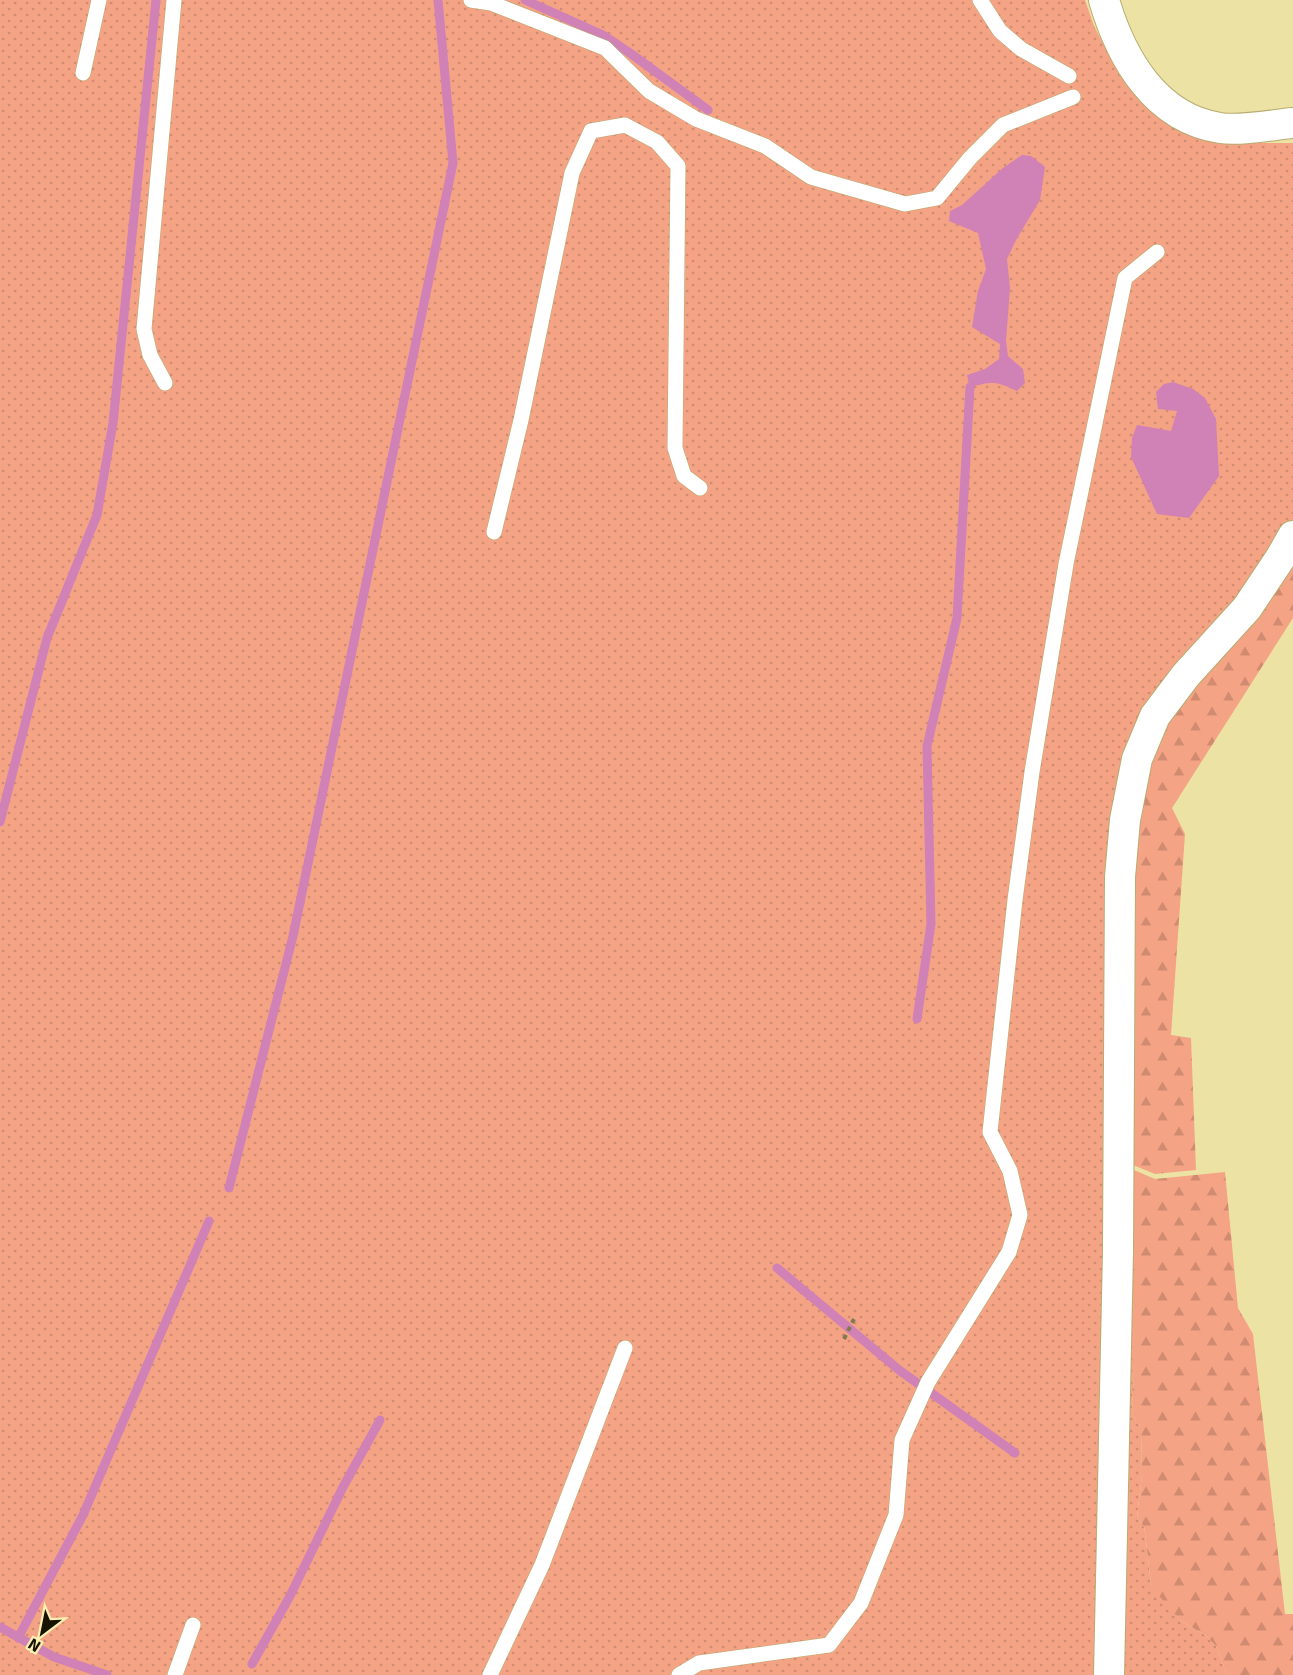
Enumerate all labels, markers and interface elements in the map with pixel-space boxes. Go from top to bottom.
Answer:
north arrow [12,1603,72,1663]
text: N [25,1633,45,1656]

